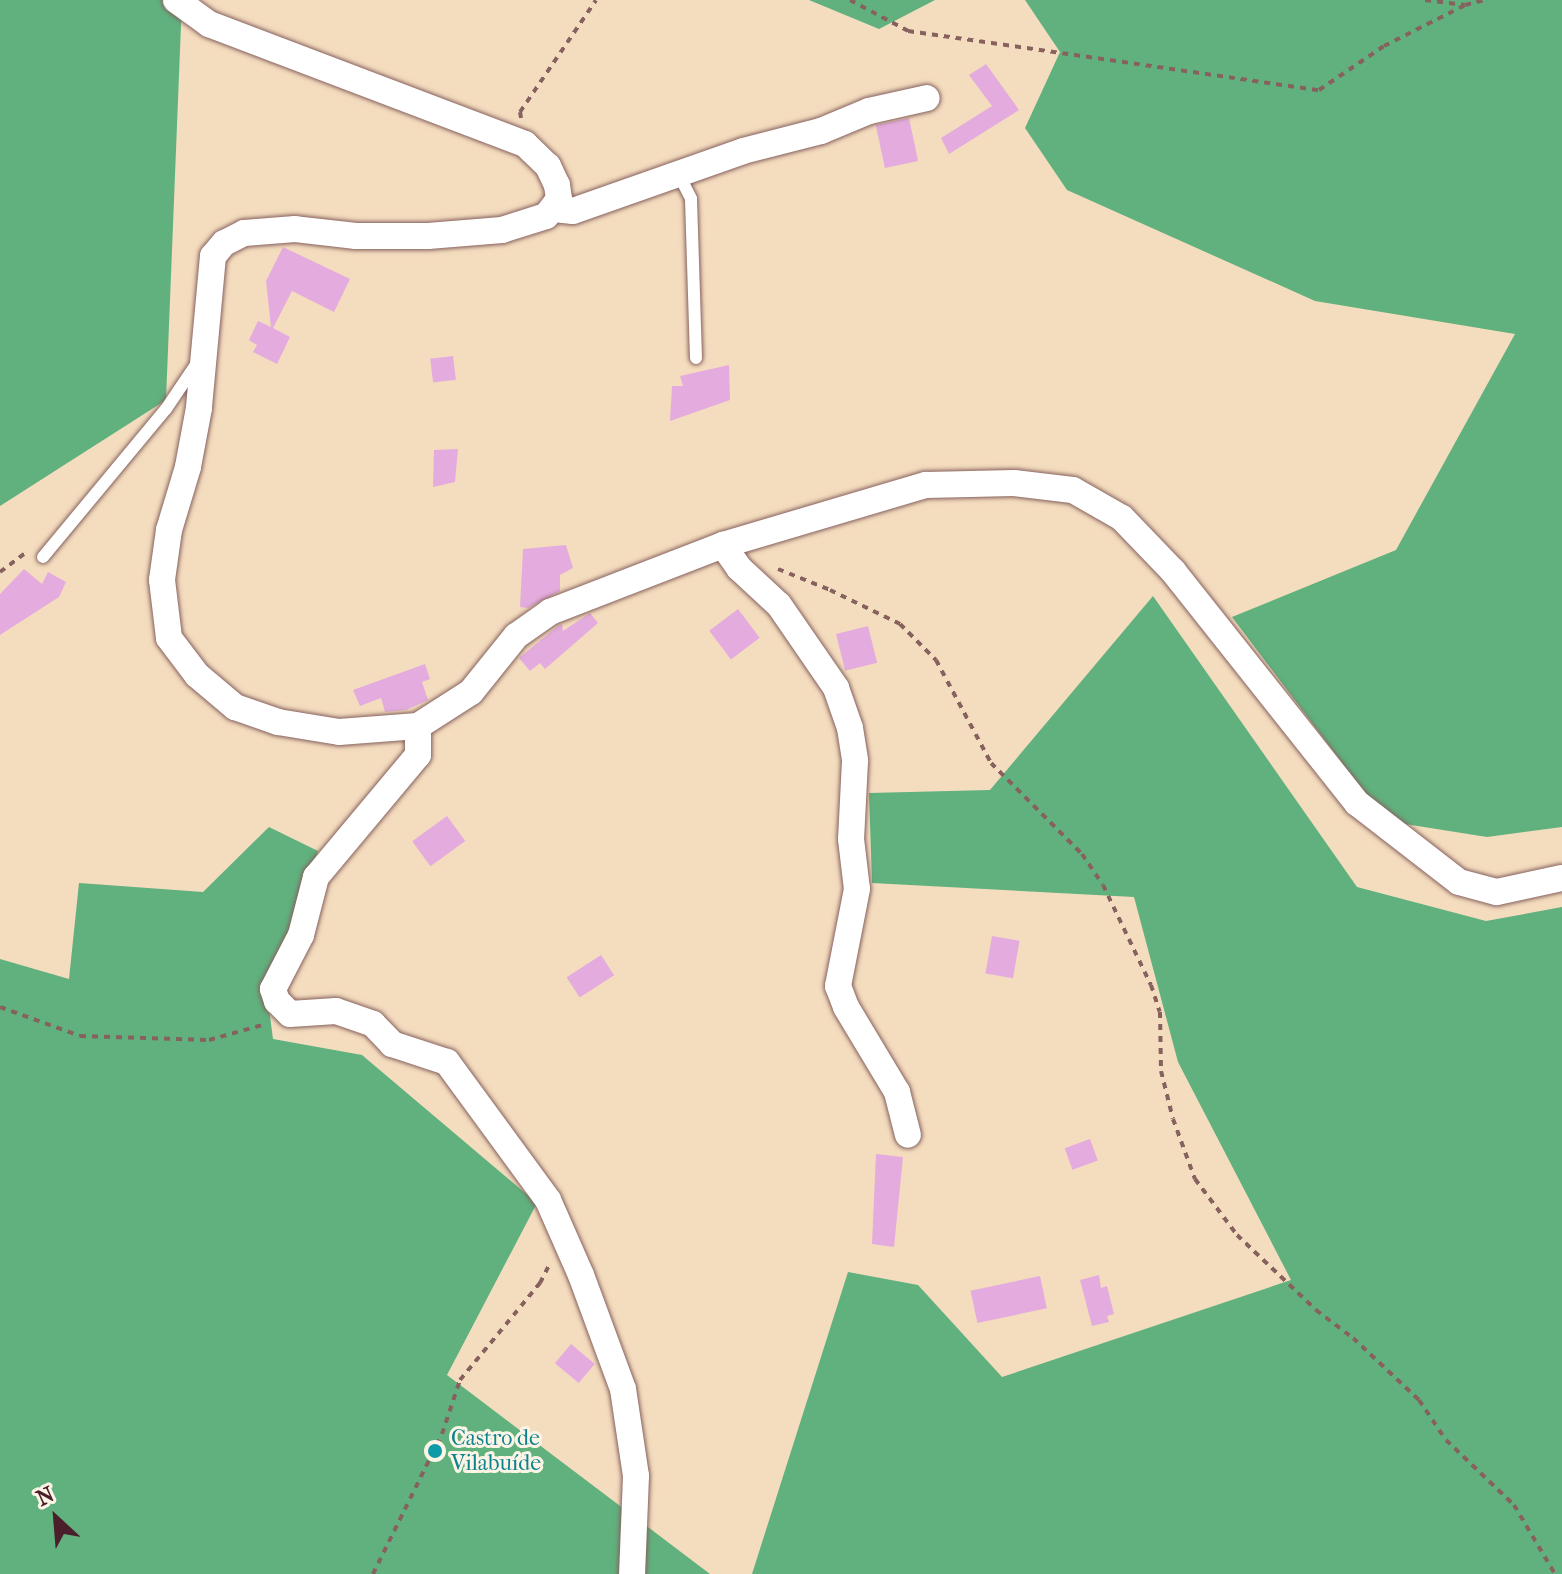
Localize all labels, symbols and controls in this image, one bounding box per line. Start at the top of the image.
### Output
place label: Castro de Vilabuíde [451,1425,541,1476]
marker: Castro de Vilabuíde [426,1442,444,1460]
north arrow [16,1478,96,1558]
text: N [32,1481,59,1512]

